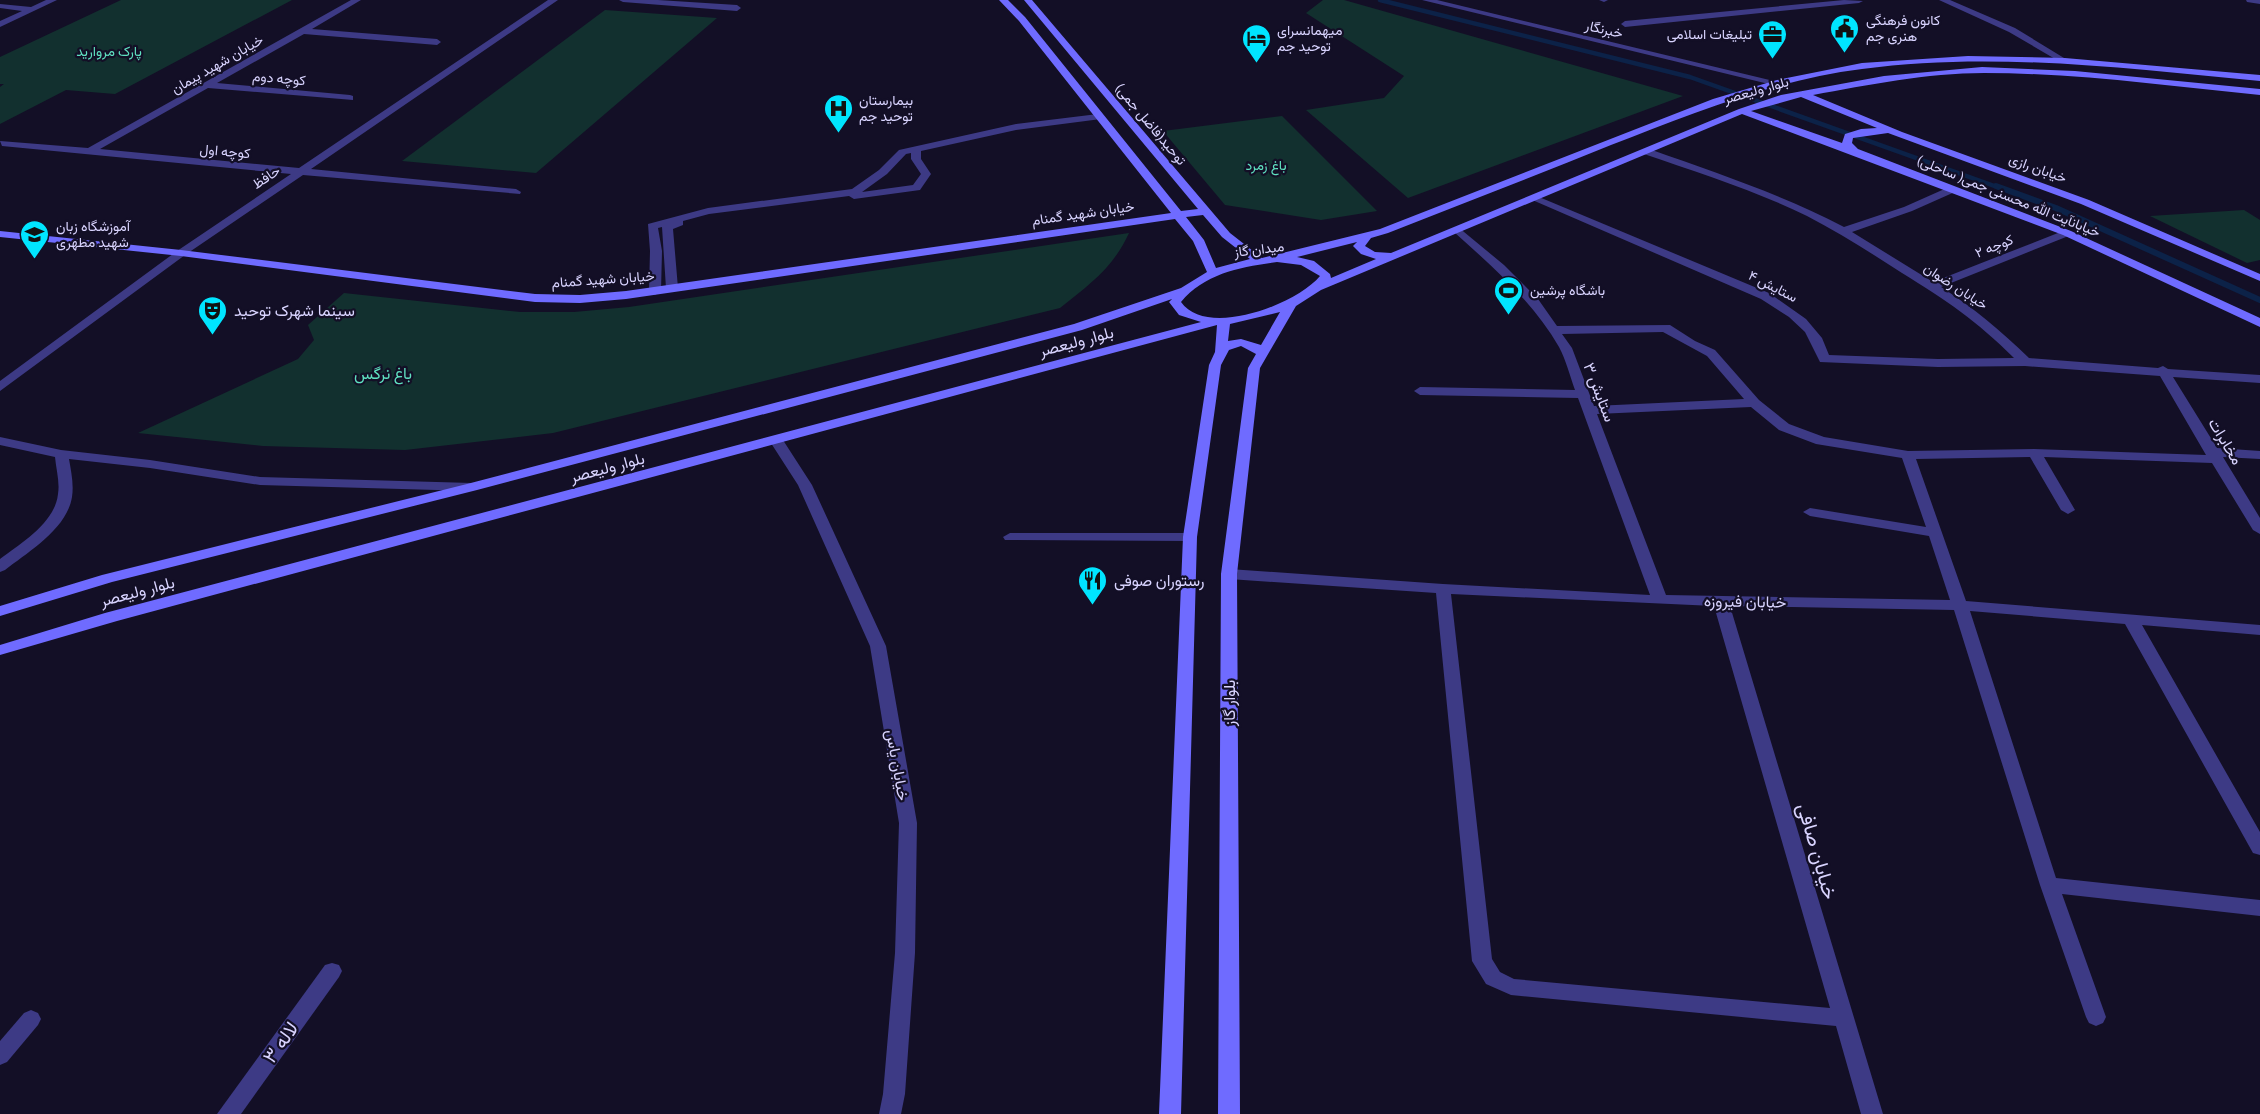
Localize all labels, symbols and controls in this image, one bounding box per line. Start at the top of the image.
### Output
place label: کانون فرهنگی هنری جم [1866,11,1940,45]
public building icon: کانون فرهنگی هنری جم [1829,12,1861,54]
street label: خبرنگار [1582,16,1625,42]
office icon: تبلیغات اسلامی [1757,18,1789,60]
place label: میهمانسرای توحید جم [1277,21,1342,55]
hotel icon: میهمانسرای توحید جم [1240,22,1272,64]
place label: تبلیغات اسلامی [1667,25,1752,43]
street label: خیابان شهید پیمان [168,30,267,99]
park label: پارک مروارید [76,42,142,61]
street label: کوچه دوم [251,67,306,90]
street label: بلوار ولیعصر [1720,72,1791,108]
street label: توحید(فاضل جمی) [1112,79,1190,169]
place label: بیمارستان توحید جم [859,91,913,125]
hospital icon: بیمارستان توحید جم [822,92,854,134]
street label: کوچه اول [199,140,251,163]
street label: خیابان رازی [2007,149,2069,187]
street label: خیابانآیت الله محسنی جمی( ساحلی) [1915,151,2103,241]
park label: باغ زمرد [1245,156,1287,176]
street label: حافظ [248,161,284,193]
street label: خیابان شهید گمنام [1031,197,1135,229]
place label: آموزشگاه زبان شهید مطهری [56,217,132,251]
school or university icon: آموزشگاه زبان شهید مطهری [19,218,51,260]
street label: کوچه ۲ [1972,230,2016,263]
street label: میدان گاز [1232,237,1285,261]
street label: خیابان رضوان [1921,259,1991,313]
street label: خیابان شهید گمنام [551,266,655,292]
street label: ستایش ۴ [1745,266,1801,306]
sports icon: باشگاه پرشین [1493,274,1525,316]
place label: باشگاه پرشین [1530,281,1605,300]
theatre icon: سینما شهرک توحید [197,294,229,336]
place label: سینما شهرک توحید [234,299,355,321]
street label: بلوار ولیعصر [1035,320,1116,362]
street label: ستایش ۳ [1579,359,1621,425]
park label: باغ نرگس [354,362,412,385]
street label: مخابرات [2203,413,2249,469]
street label: بلوار ولیعصر [566,446,647,488]
restaurant icon: رستوران صوفی [1077,564,1109,606]
place label: رستوران صوفی [1114,569,1204,591]
street label: بلوار ولیعصر [96,570,177,612]
street label: خیابان فیروزه [1704,589,1787,613]
street label: بلوار گاز [1218,680,1240,727]
street label: خیابان یاس [881,728,915,803]
street label: خیابان صافی [1791,800,1845,902]
street label: لاله ۳ [256,1016,304,1068]

